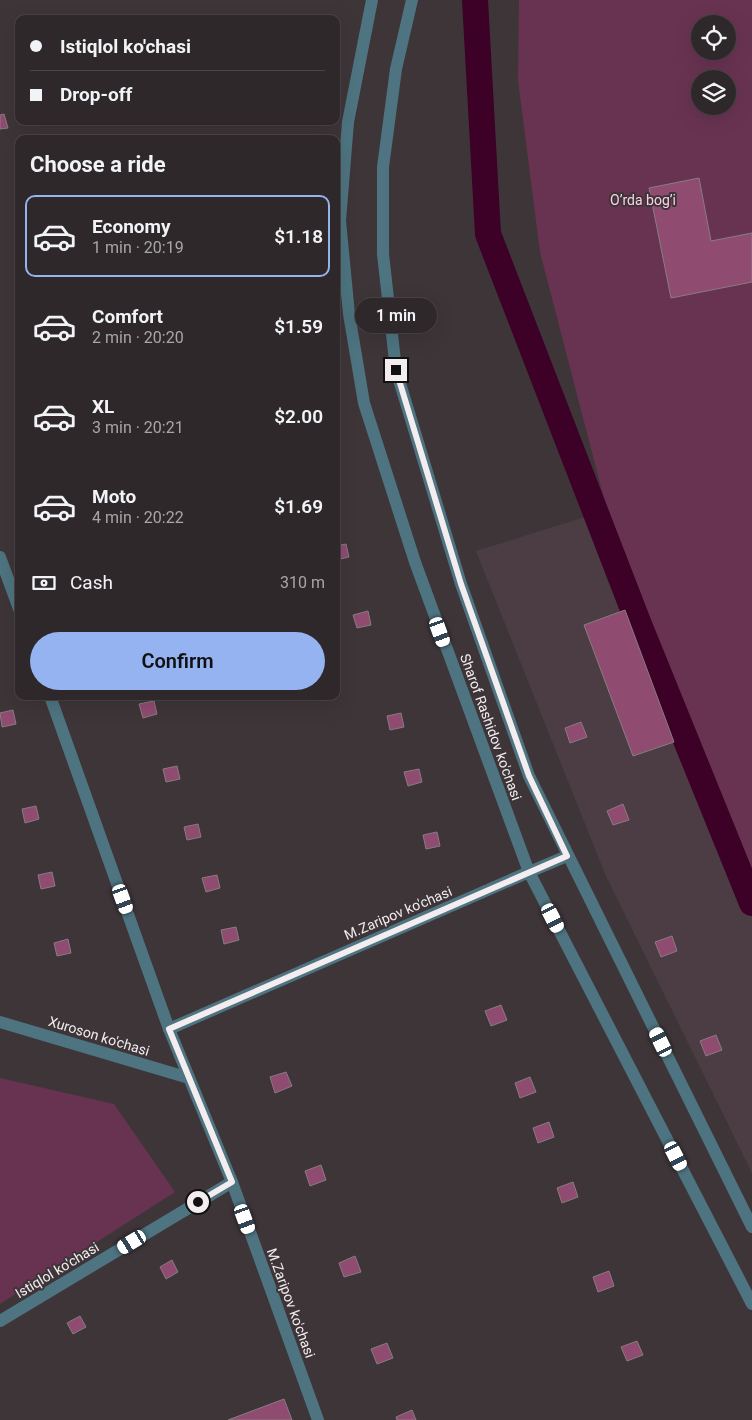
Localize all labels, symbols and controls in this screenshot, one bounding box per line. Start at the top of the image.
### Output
map controls [691,15,736,115]
button: locate [691,15,736,60]
text: Istiqlol ko'chasi [60,35,191,58]
button: layers [691,70,736,115]
text: Drop-off [60,83,132,106]
text: Choose a ride [30,152,166,177]
park label: O’rda bog’i [610,192,676,208]
icon: car [32,214,77,259]
text: Economy [92,215,171,238]
text: $1.18 [274,225,323,248]
text: 1 min · 20:19 [92,238,184,257]
callout: 1 min [355,298,437,332]
icon: car [32,304,77,349]
text: Comfort [92,305,163,328]
text: 1 min [376,306,416,325]
text: $1.59 [274,315,323,338]
text: 2 min · 20:20 [92,328,184,347]
route end [385,359,407,381]
icon: car [32,394,77,439]
text: XL [92,395,114,418]
text: $2.00 [274,405,323,428]
text: 3 min · 20:21 [92,418,184,437]
icon: car [32,484,77,529]
text: Moto [92,485,136,508]
text: $1.69 [274,495,323,518]
text: 4 min · 20:22 [92,508,184,527]
icon: cash [30,569,58,597]
text: Cash [70,571,113,594]
text: 310 m [280,573,325,592]
car [427,615,452,649]
button: Confirm [30,632,325,690]
street label: Sharof Rashidov ko'chasi [457,652,525,802]
car [110,882,135,916]
street label: M.Zaripov ko'chasi [342,883,454,943]
car [539,901,566,935]
street label: Xuroson ko'chasi [47,1013,151,1059]
car [647,1025,674,1059]
car [662,1139,689,1173]
route start [187,1191,209,1213]
car [232,1202,257,1236]
car [115,1228,148,1256]
street label: Istiqlol ko'chasi [12,1239,102,1301]
street label: M.Zaripov ko'chasi [264,1246,318,1360]

